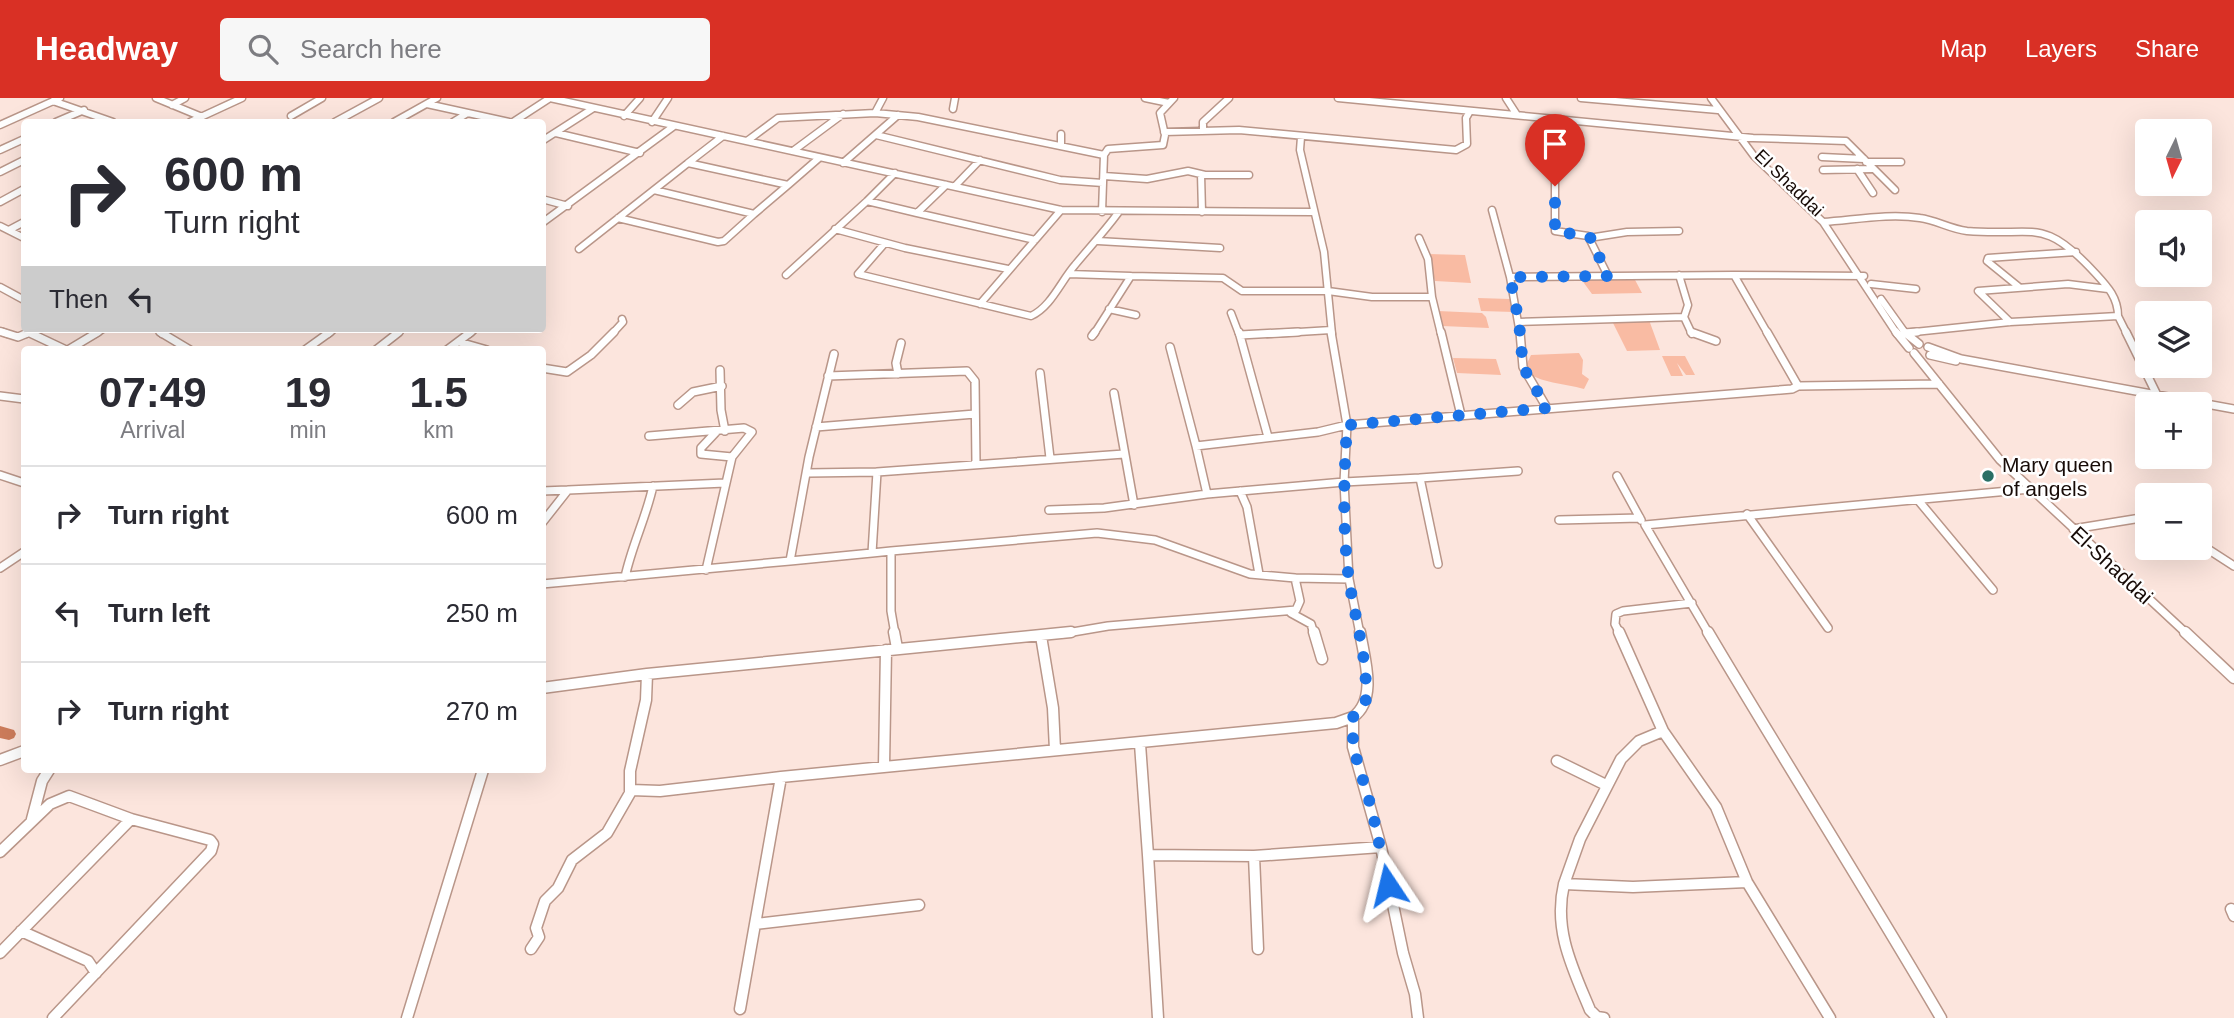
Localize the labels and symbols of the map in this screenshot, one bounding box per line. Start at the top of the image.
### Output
pin [1525,114,1585,186]
north arrow [2135,119,2212,196]
street label: El Shaddai [1751,146,1827,220]
place label: Mary queen of angels [2002,453,2113,500]
marker: Mary queen of angels [1980,468,1996,484]
street label: El-Shaddai [2067,522,2157,608]
position arrow [1351,848,1425,922]

